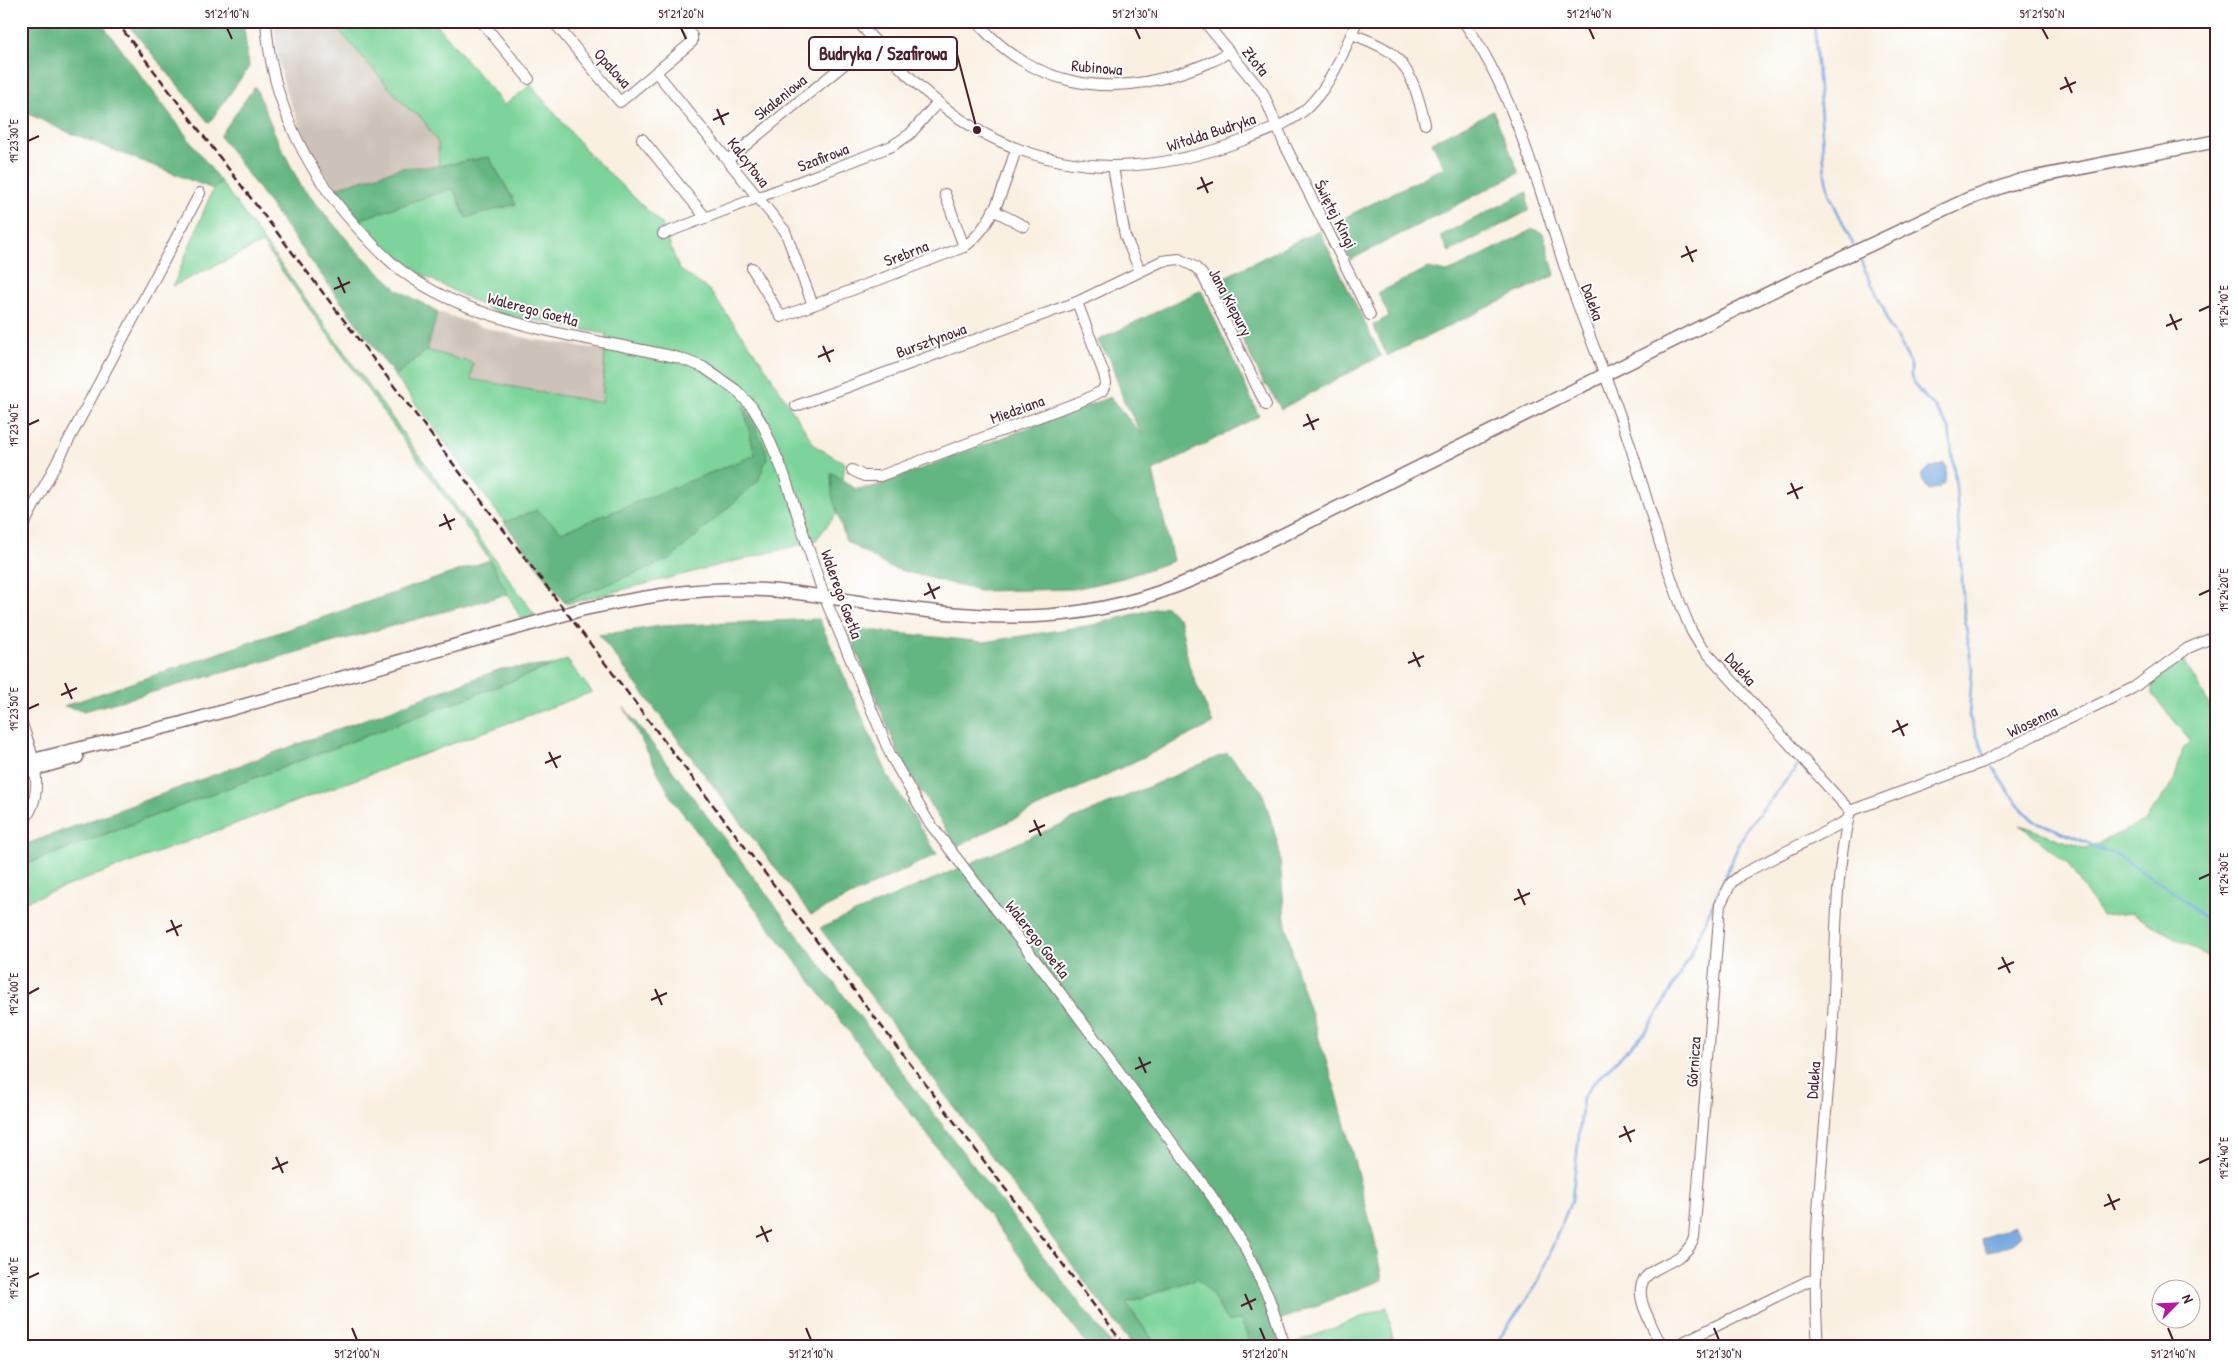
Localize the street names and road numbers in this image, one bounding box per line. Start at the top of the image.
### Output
street label: Złota [1237,41,1275,81]
street label: Opalowa [589,43,637,93]
street label: Rubinowa [1071,54,1123,80]
street label: Skaleniowa [749,69,811,125]
street label: Witolda Budryka [1164,107,1258,157]
street label: Kalcytowa [723,133,775,191]
street label: Szafirowa [794,137,852,177]
street label: Świętej Kingi [1309,176,1363,252]
street label: Srebrna [881,234,931,272]
street label: Jana Kiepury [1204,264,1258,340]
street label: Daleka [1576,281,1610,323]
street label: Walerego Goetla [485,286,581,332]
street label: Bursztynowa [893,317,969,363]
street label: Miedziana [987,389,1047,429]
street label: Walerego Goetla [816,547,868,641]
street label: Daleka [1720,648,1762,690]
street label: Wiosenna [2003,699,2061,743]
street label: Walerego Goetla [1001,896,1075,982]
street label: Górnicza [1680,1036,1706,1088]
street label: Daleka [1800,1060,1826,1100]

